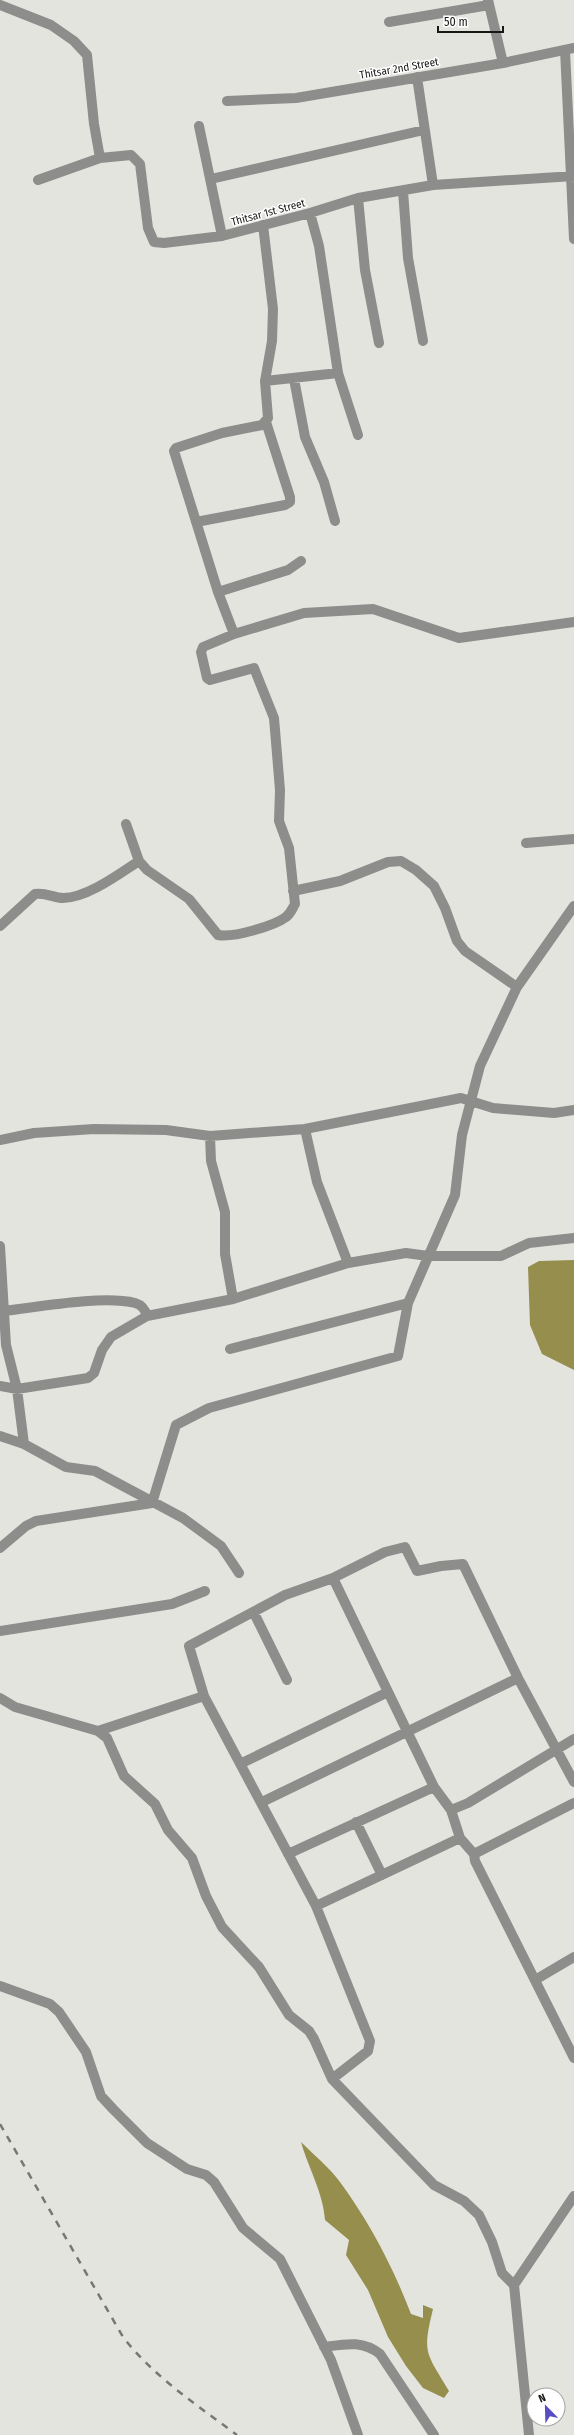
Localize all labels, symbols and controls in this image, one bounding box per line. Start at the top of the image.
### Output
scale bar [438,8,503,34]
text: 50 m [444,15,468,29]
street label: Thitsar 2nd Street [359,55,440,82]
street label: Thitsar 1st Street [230,196,307,229]
north arrow [526,2387,566,2427]
text: N [537,2391,548,2406]

